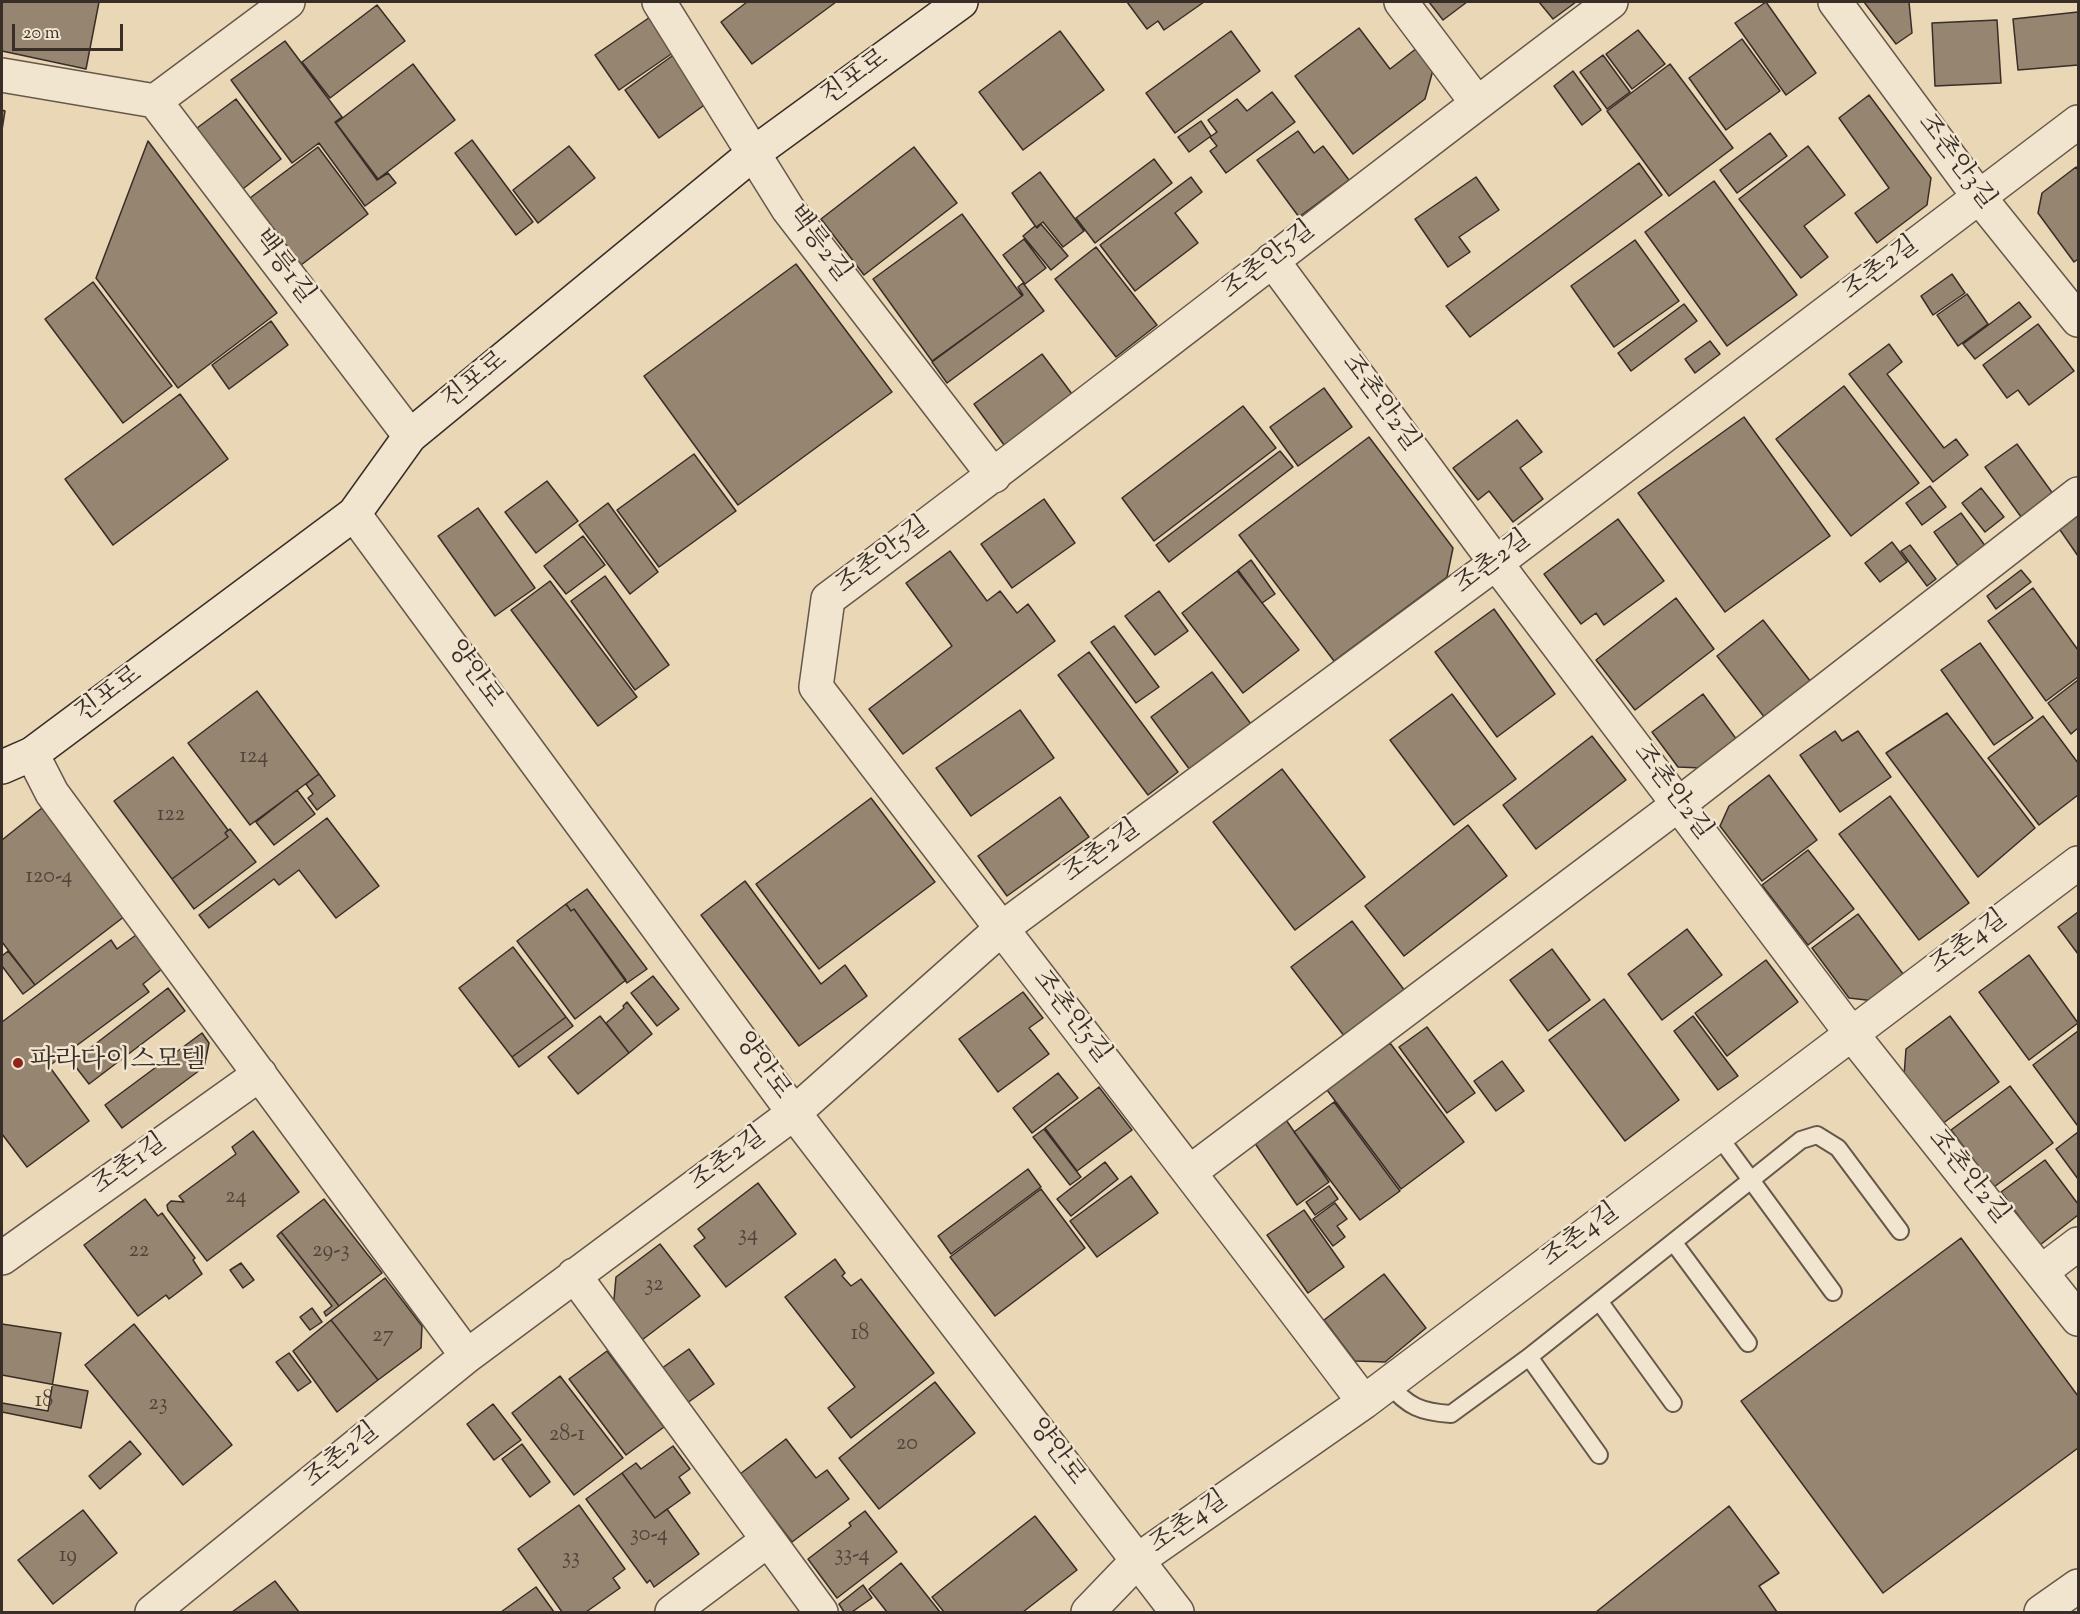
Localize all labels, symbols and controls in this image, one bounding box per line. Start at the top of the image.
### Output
scale bar [15,12,126,50]
text: 20 m [23,21,60,47]
street label: 진포로 [816,44,896,114]
street label: 조촌안3길 [1909,109,2001,217]
street label: 백릉2길 [778,201,856,289]
street label: 조촌안5길 [1217,216,1323,308]
street label: 백릉1길 [244,225,320,311]
street label: 조촌2길 [1838,231,1926,309]
street label: 진포로 [437,346,515,418]
street label: 조촌안2길 [1333,349,1425,459]
street label: 조촌안5길 [831,512,937,602]
street label: 조촌2길 [1450,525,1538,603]
street label: 양안로 [438,635,508,715]
street label: 진포로 [71,661,149,731]
street label: 조촌안2길 [1625,739,1717,847]
house number: 124 [240,745,268,771]
house number: 122 [157,803,185,829]
street label: 조촌2길 [1058,815,1148,891]
house number: 120-4 [26,865,72,891]
street label: 조촌4길 [1925,905,2015,983]
street label: 조촌안5길 [1024,965,1116,1071]
street label: 양안로 [726,1027,796,1107]
place label: 파라다이스모텔 [30,1047,206,1079]
marker: 파라다이스모텔 [11,1056,25,1070]
street label: 조촌2길 [685,1122,773,1200]
street label: 조촌안2길 [1919,1124,2015,1232]
street label: 조촌1길 [88,1129,174,1203]
house number: 24 [225,1185,247,1211]
street label: 조촌4길 [1537,1198,1627,1276]
house number: 34 [738,1223,758,1249]
house number: 22 [129,1239,149,1265]
house number: 29-3 [312,1239,350,1265]
house number: 32 [644,1273,664,1299]
house number: 18 [851,1322,869,1348]
house number: 27 [372,1324,394,1350]
house number: 18 [35,1389,53,1415]
house number: 23 [148,1392,168,1418]
street label: 양안로 [1020,1414,1090,1492]
street label: 조촌2길 [299,1417,387,1497]
house number: 28-1 [549,1423,585,1449]
house number: 20 [896,1432,918,1458]
street label: 조촌4길 [1145,1486,1235,1562]
house number: 30-4 [630,1523,668,1549]
house number: 33-4 [834,1543,870,1569]
house number: 19 [59,1544,77,1570]
house number: 33 [562,1546,580,1572]

